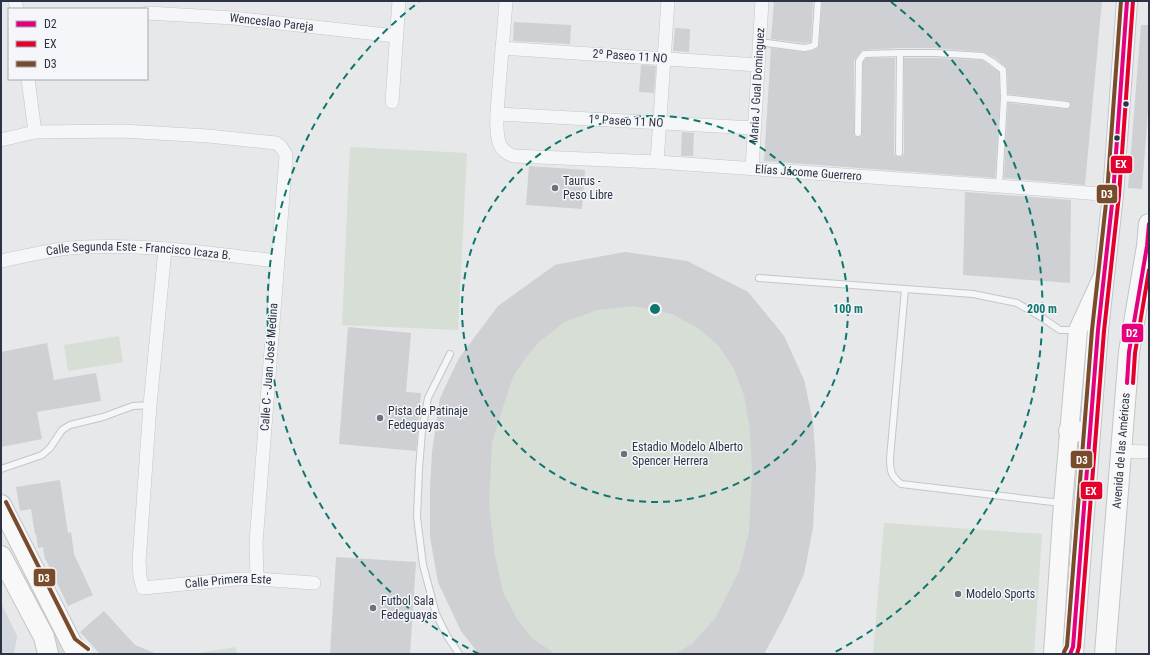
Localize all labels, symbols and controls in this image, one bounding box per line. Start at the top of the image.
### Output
legend [8,8,148,80]
street label: Wenceslao Pareja [229,11,315,34]
text: D2 [44,17,57,31]
street label: Maria J Gual Dominguez [747,27,767,143]
text: EX [44,37,57,51]
street label: 2º Paseo 11 NO [592,46,668,66]
text: D3 [44,57,57,71]
unlabelled marker [1121,99,1131,109]
street label: 1º Paseo 11 NO [588,112,664,130]
unlabelled marker [1112,133,1122,143]
line badge: EX [1110,155,1133,174]
text: EX [1115,158,1127,171]
street label: Elías Jácome Guerrero [754,162,862,183]
place label: Taurus - Peso Libre [563,174,613,202]
marker: Taurus - Peso Libre [550,183,560,193]
line badge: D3 [1096,184,1118,204]
text: D3 [1101,188,1113,201]
street label: Calle Segunda Este - Francisco Icaza B. [45,239,232,263]
street label: Calle C - Juan José Medina [258,302,280,431]
centre of rings [648,302,662,316]
text: 100 m [833,302,863,316]
text: 200 m [1027,302,1057,316]
line badge: D2 [1121,323,1144,343]
text: D2 [1126,327,1138,340]
street label: Avenida de las Américas [1110,392,1133,509]
place label: Pista de Patinaje Fedeguayas [388,404,468,432]
marker: Pista de Patinaje Fedeguayas [375,413,385,423]
place label: Estadio Modelo Alberto Spencer Herrera [632,440,743,468]
marker: Estadio Modelo Alberto Spencer Herrera [619,449,629,459]
line badge: D3 [1070,450,1093,469]
text: D3 [1076,454,1088,467]
line badge: EX [1080,481,1103,500]
text: EX [1085,485,1097,498]
line badge: D3 [33,568,56,587]
text: D3 [38,572,50,585]
street label: Calle Primera Este [184,572,272,591]
place label: Modelo Sports [966,587,1035,601]
marker: Modelo Sports [953,589,963,599]
place label: Futbol Sala Fedeguayas [381,594,437,622]
marker: Futbol Sala Fedeguayas [368,603,378,613]

